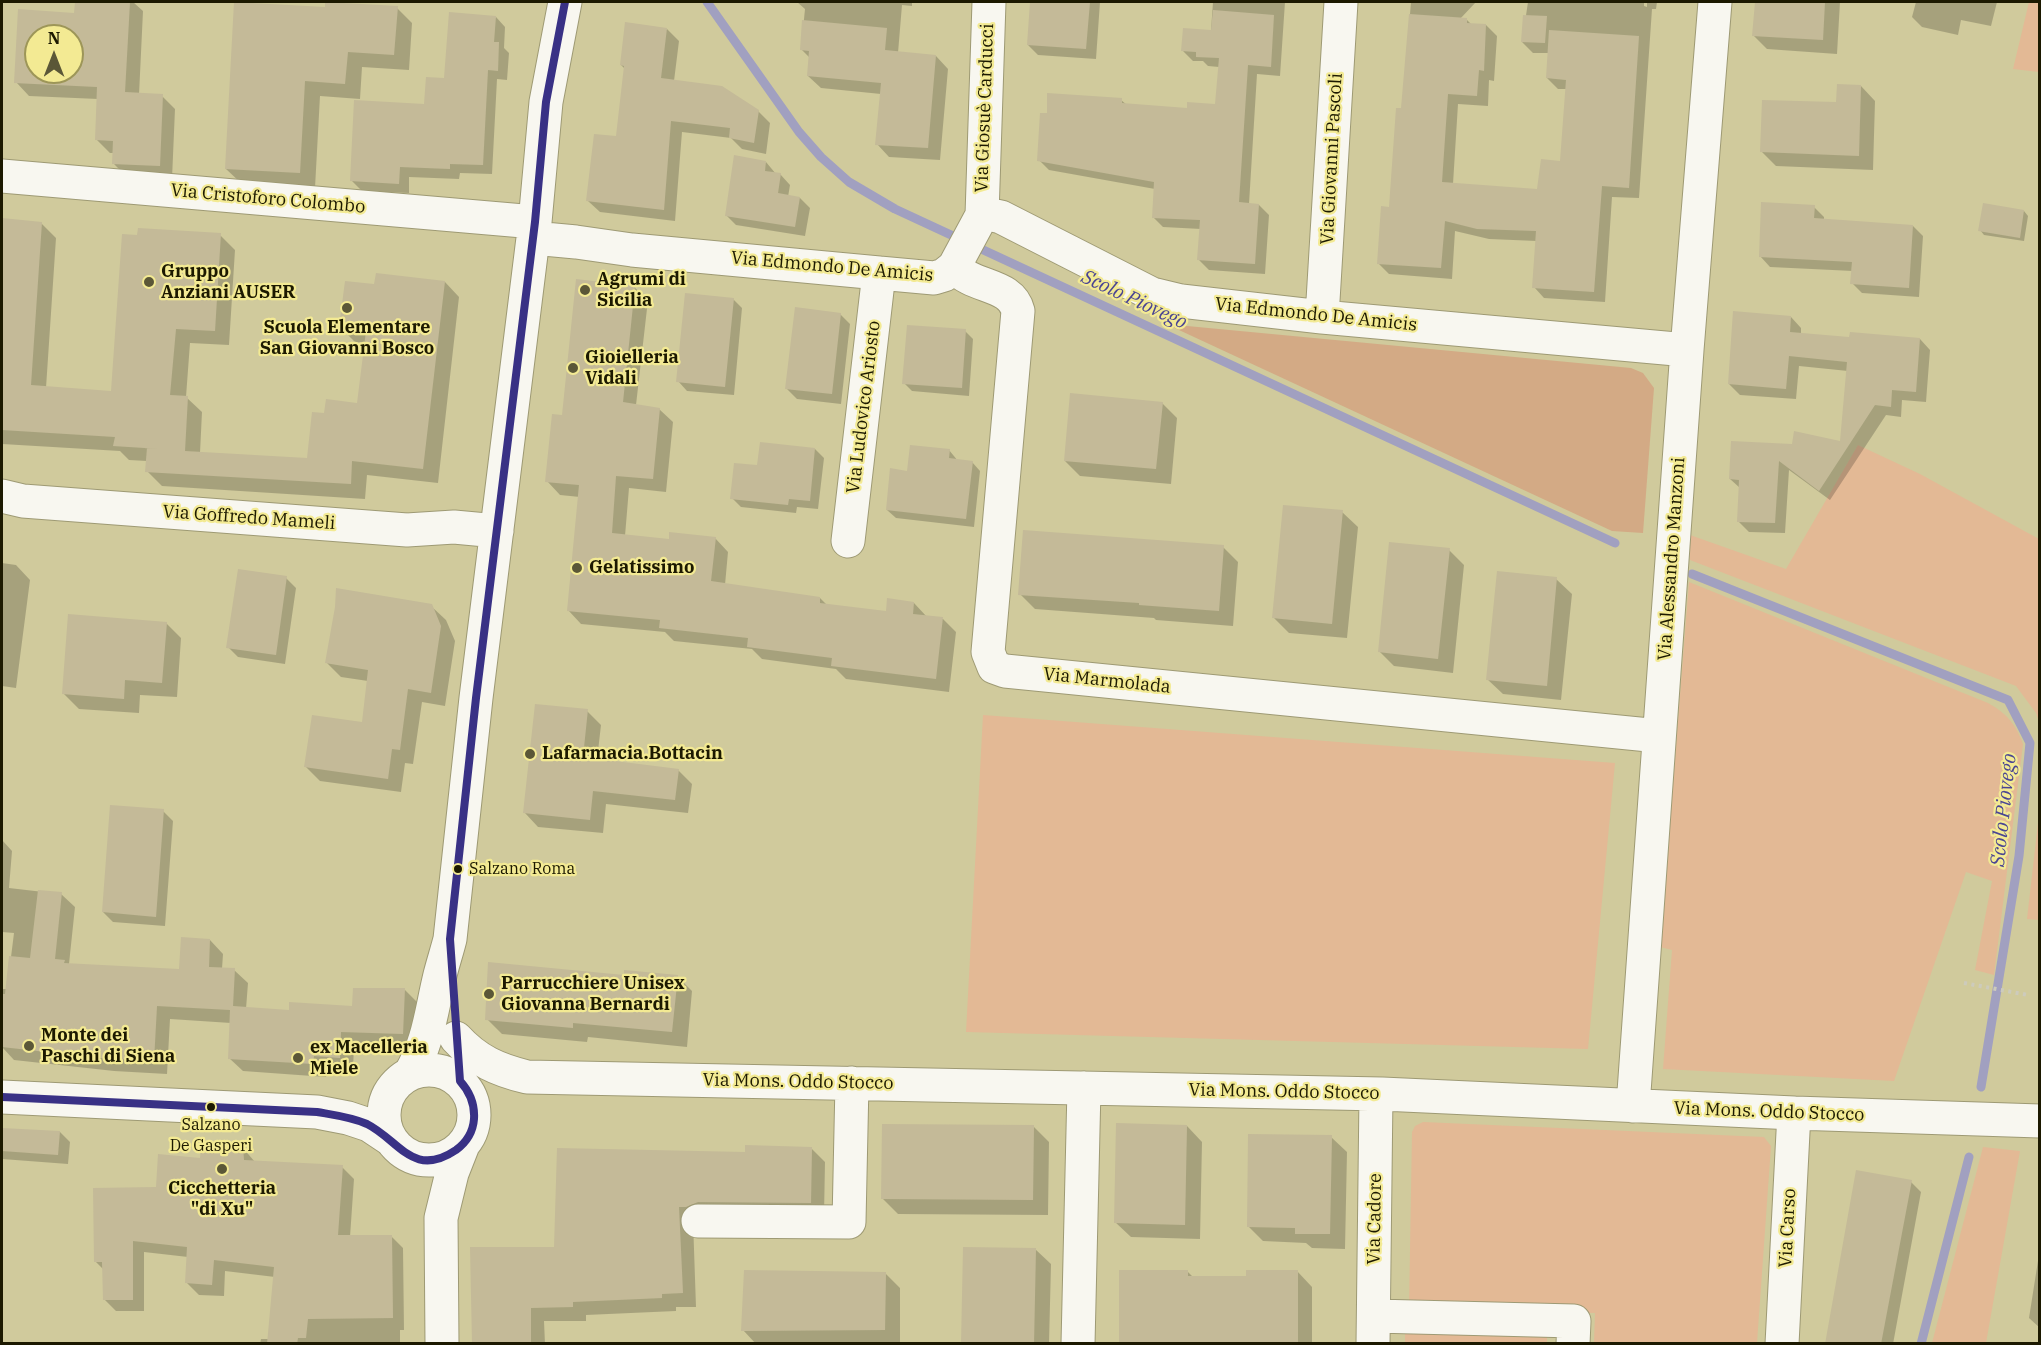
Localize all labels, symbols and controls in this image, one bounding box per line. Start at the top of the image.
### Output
street label: Via Giosuè Carducci [971,23,999,193]
north arrow [24,24,84,84]
text: N [48,28,60,48]
street label: Via Giovanni Pascoli [1317,73,1347,245]
street label: Via Cristoforo Colombo [170,180,366,218]
street label: Via Edmondo De Amicis [730,247,934,287]
place label: Gruppo Anziani AUSER [161,261,295,304]
water label: Scolo Piovego [1077,265,1191,335]
place label: Agrumi di Sicilia [597,269,686,312]
marker: Gruppo Anziani AUSER [142,275,156,289]
marker: Agrumi di Sicilia [578,283,592,297]
street label: Via Edmondo De Amicis [1214,294,1418,336]
marker: Scuola Elementare San Giovanni Bosco [340,301,354,315]
place label: Scuola Elementare San Giovanni Bosco [260,317,434,360]
street label: Via Ludovico Ariosto [843,319,885,495]
place label: Gioielleria Vidali [585,347,679,389]
marker: Gioielleria Vidali [566,361,580,375]
street label: Via Alessandro Manzoni [1654,457,1690,661]
street label: Via Goffredo Mameli [162,501,336,535]
place label: Gelatissimo [589,557,694,579]
marker: Gelatissimo [570,561,584,575]
street label: Via Marmolada [1042,664,1172,698]
place label: Lafarmacia.Bottacin [542,743,723,765]
marker: Lafarmacia.Bottacin [523,747,537,761]
water label: Scolo Piovego [1986,752,2022,868]
place label: Salzano Roma [469,859,575,879]
marker: Salzano Roma [452,863,464,875]
place label: Parrucchiere Unisex Giovanna Bernardi [501,973,685,1016]
marker: Parrucchiere Unisex Giovanna Bernardi [482,987,496,1001]
place label: Monte dei Paschi di Siena [41,1025,175,1068]
place label: ex Macelleria Miele [310,1037,428,1080]
marker: Monte dei Paschi di Siena [22,1039,36,1053]
marker: ex Macelleria Miele [291,1051,305,1065]
street label: Via Mons. Oddo Stocco [702,1070,894,1094]
street label: Via Mons. Oddo Stocco [1188,1080,1380,1104]
street label: Via Mons. Oddo Stocco [1673,1098,1865,1126]
marker: Salzano De Gasperi [205,1101,217,1113]
place label: Salzano De Gasperi [170,1115,252,1153]
marker: Cicchetteria "di Xu" [215,1162,229,1176]
street label: Via Cadore [1363,1173,1387,1265]
place label: Cicchetteria "di Xu" [168,1178,276,1220]
street label: Via Carso [1775,1188,1801,1268]

